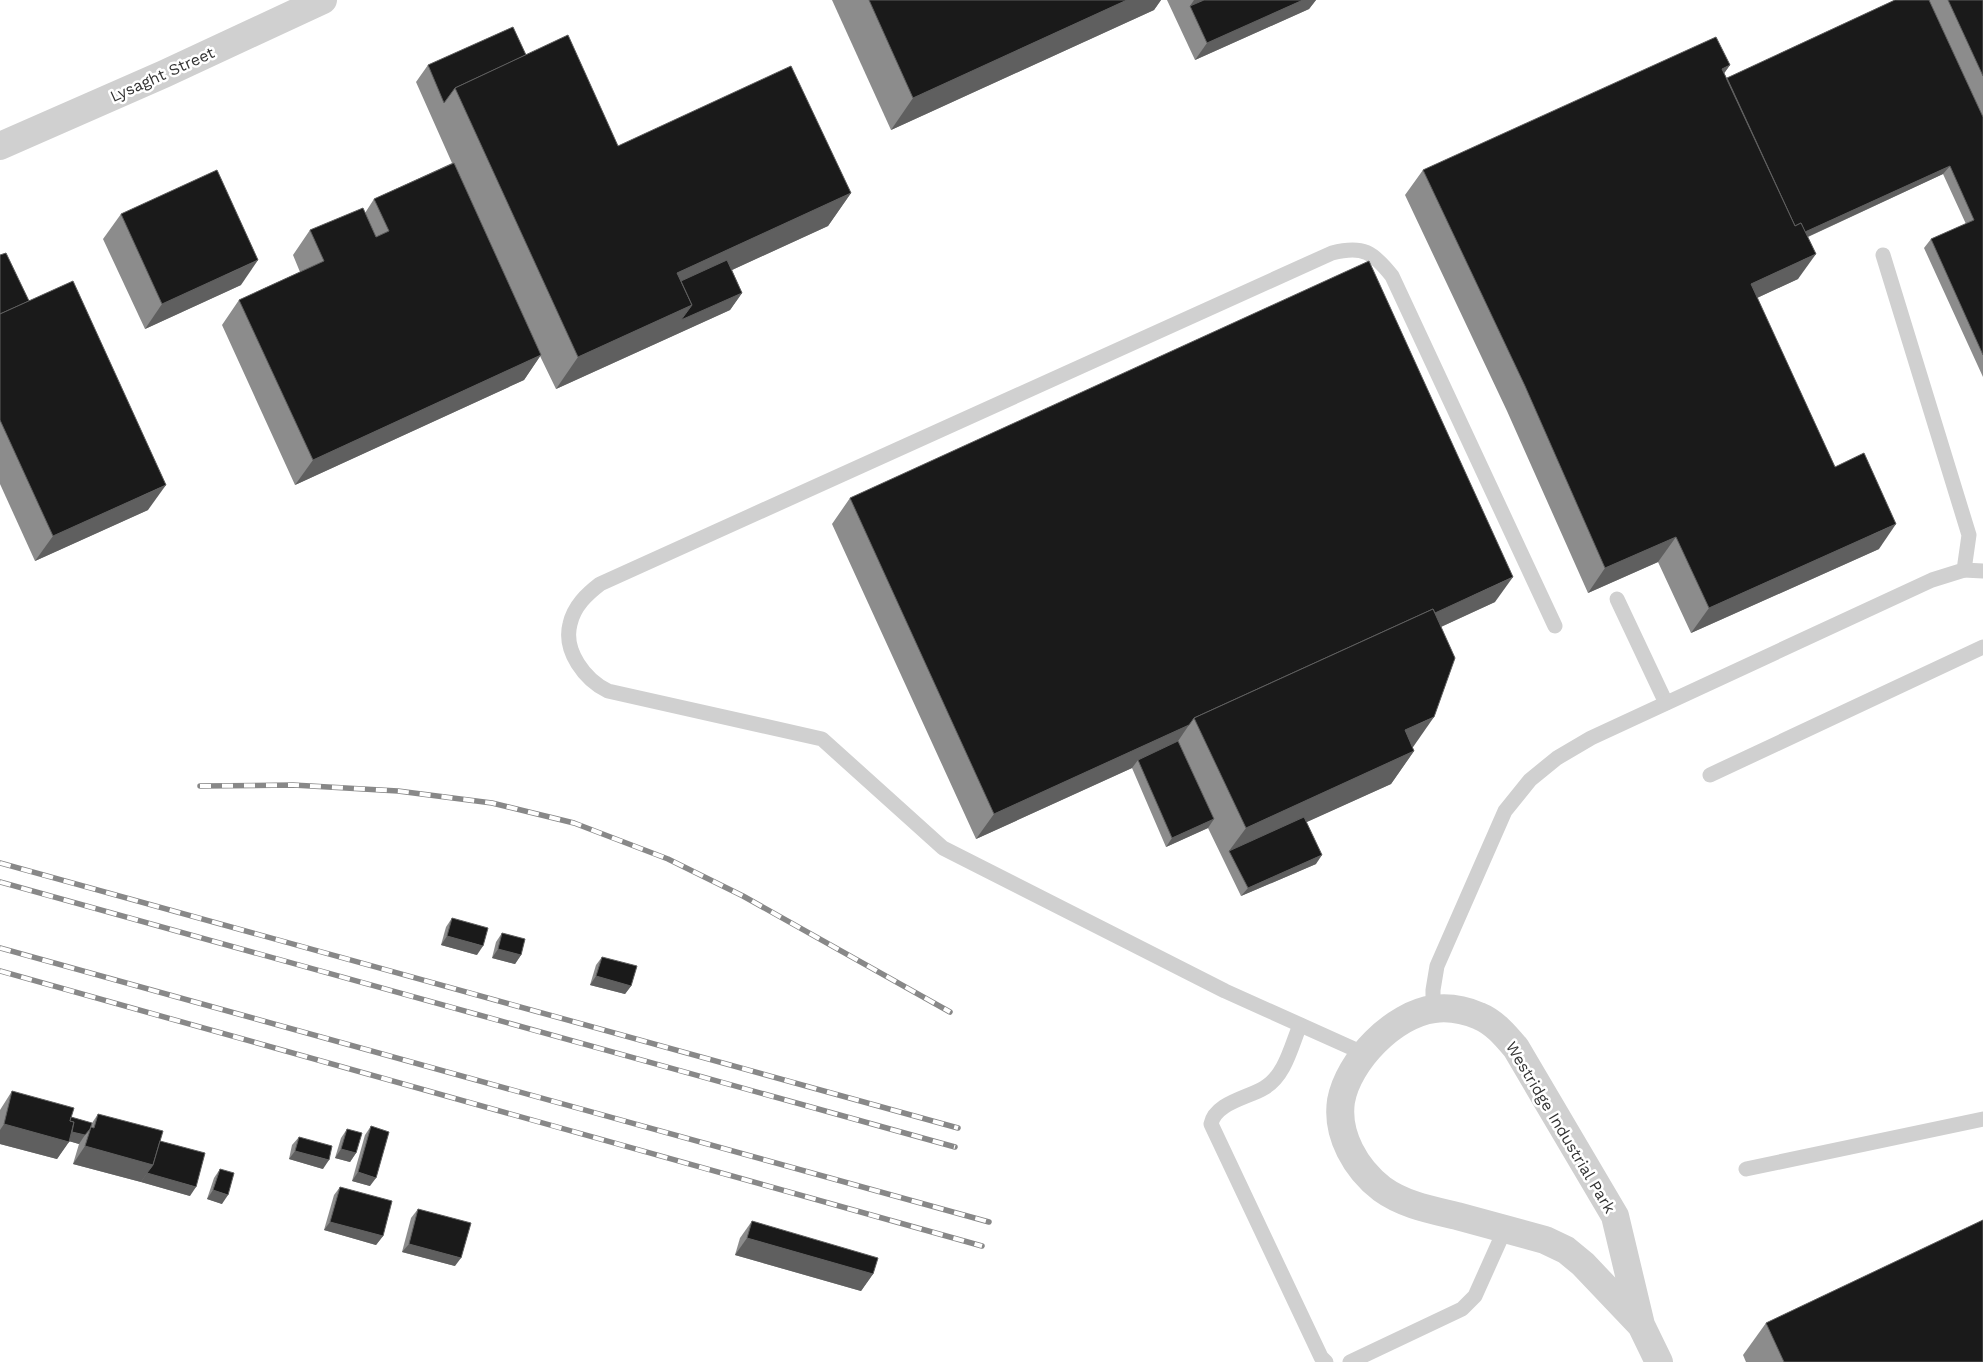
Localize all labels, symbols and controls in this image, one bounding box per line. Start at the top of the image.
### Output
street label: Lysaght Street [107,43,218,106]
street label: Westridge Industrial Park [1502,1038,1619,1217]

